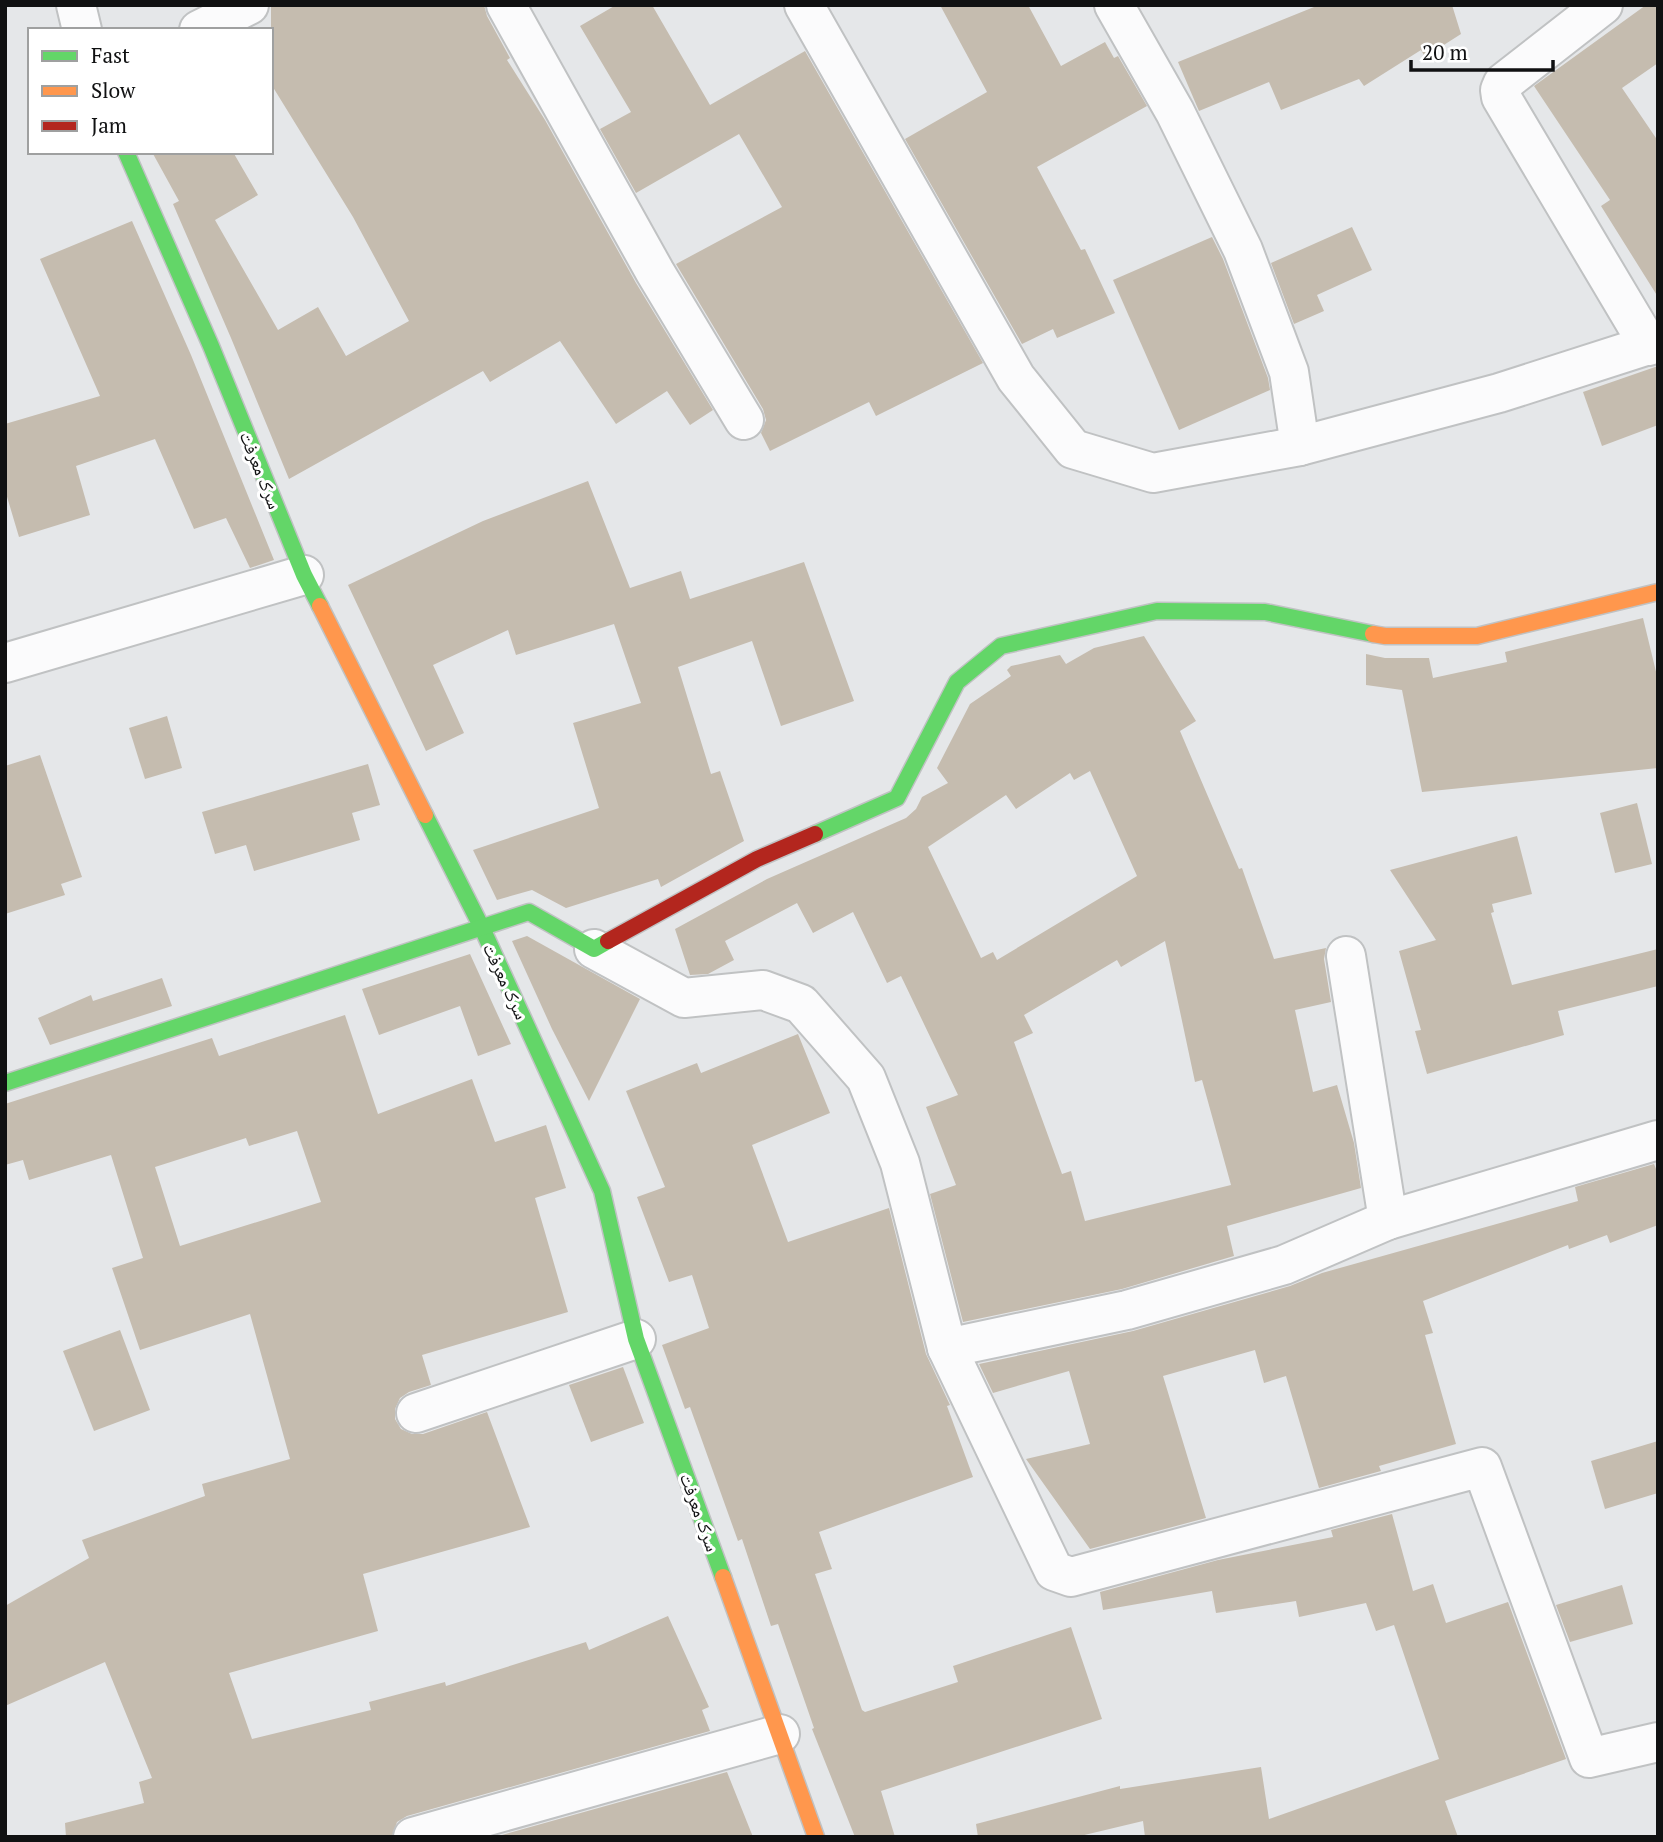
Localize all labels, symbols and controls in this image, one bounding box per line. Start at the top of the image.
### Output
legend [28,28,273,154]
scale bar [1411,28,1553,72]
text: 20 m [1422,38,1468,66]
text: Fast [91,41,130,69]
text: Slow [91,76,136,104]
text: Jam [91,111,127,139]
street label: سرک معرفت [235,428,287,512]
street label: سرک معرفت [478,939,534,1023]
street label: سرک معرفت [675,1470,725,1554]

